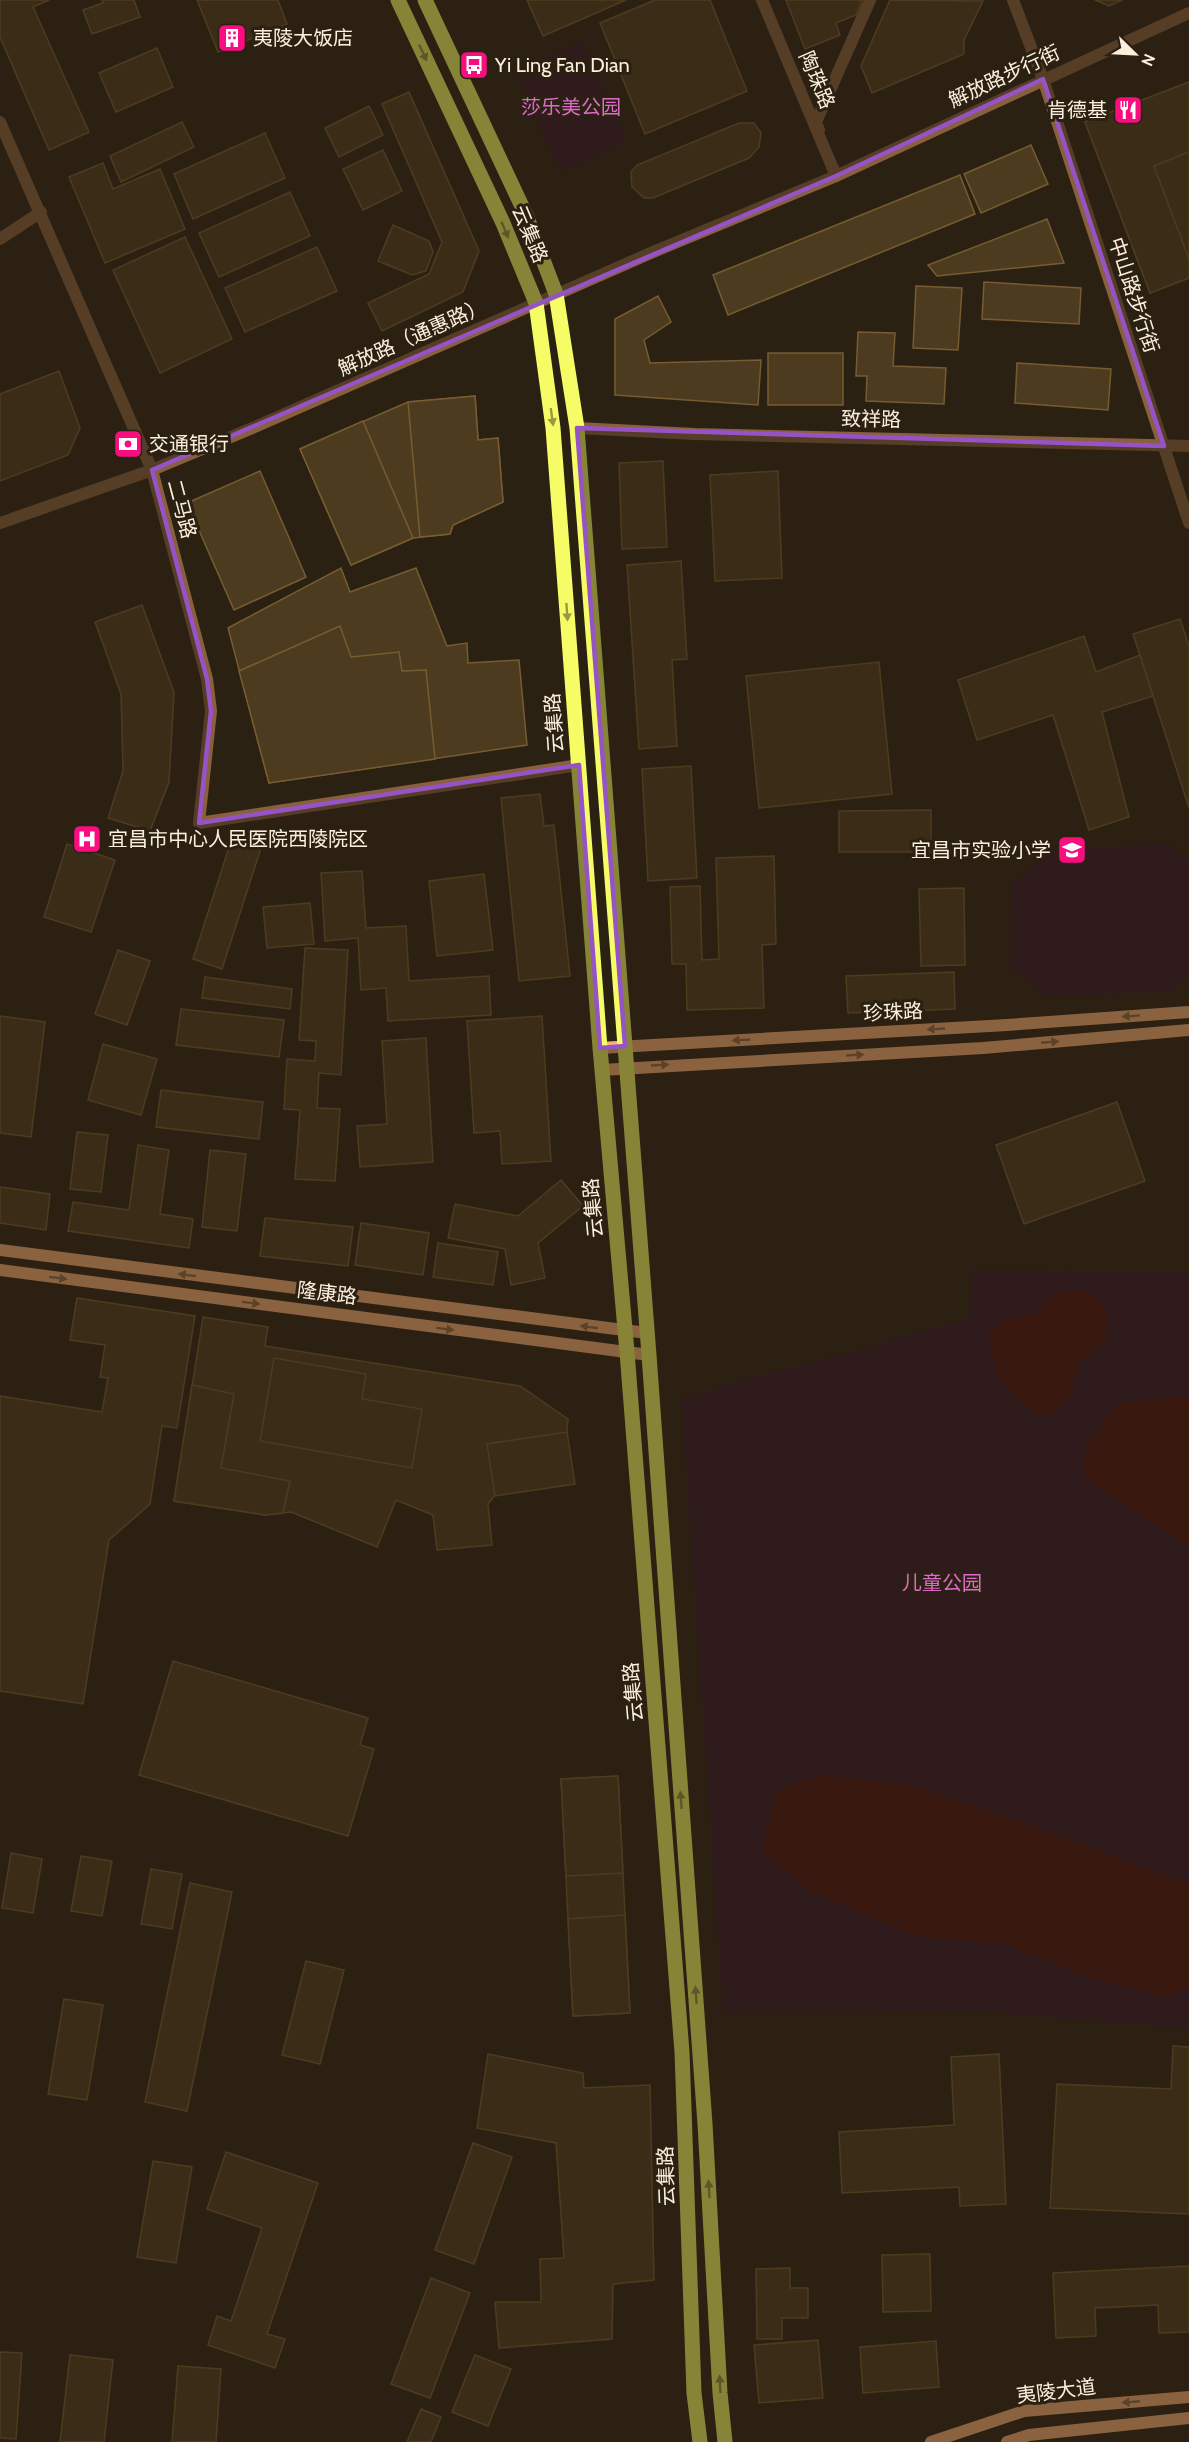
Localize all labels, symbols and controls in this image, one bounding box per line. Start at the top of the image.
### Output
building icon: 夷陵大饭店 [216,22,248,54]
north arrow [1105,24,1165,84]
place label: 夷陵大饭店 [253,26,353,50]
street label: 解放路步行街 [945,40,1063,112]
one-way arrow [418,45,427,62]
street label: 陶珠路 [794,48,840,112]
bus stop icon: Yi Ling Fan Dian [458,49,490,81]
text: N [1137,51,1159,69]
place label: Yi Ling Fan Dian [494,53,630,77]
restaurant icon: 肯德基 [1112,94,1144,126]
park label: 莎乐美公园 [521,95,621,119]
place label: 肯德基 [1047,98,1107,122]
street label: 云集路 [507,202,553,266]
one-way arrow [501,221,510,238]
street label: 中山路步行街 [1104,234,1164,356]
street label: 解放路（通惠路） [334,293,490,381]
street label: 致祥路 [841,406,901,432]
one-way arrow [547,408,556,427]
bank icon: 交通银行 [112,428,144,460]
place label: 交通银行 [149,432,229,456]
street label: 二马路 [163,477,201,541]
one-way arrow [562,602,572,621]
street label: 云集路 [540,692,568,754]
hospital icon: 宜昌市中心人民医院西陵院区 [71,823,103,855]
place label: 宜昌市中心人民医院西陵院区 [108,827,368,851]
school or university icon: 宜昌市实验小学 [1056,834,1088,866]
place label: 宜昌市实验小学 [911,838,1051,862]
street label: 珍珠路 [862,998,924,1026]
one-way arrow [1121,1012,1140,1021]
one-way arrow [927,1024,946,1034]
one-way arrow [732,1035,751,1044]
one-way arrow [1040,1037,1059,1047]
one-way arrow [846,1050,865,1059]
one-way arrow [651,1060,670,1070]
street label: 云集路 [578,1177,608,1239]
one-way arrow [177,1270,196,1279]
one-way arrow [49,1273,68,1283]
street label: 隆康路 [296,1277,358,1309]
one-way arrow [242,1299,261,1308]
one-way arrow [579,1322,598,1331]
one-way arrow [435,1324,454,1333]
park label: 儿童公园 [902,1571,982,1595]
street label: 云集路 [618,1661,648,1723]
one-way arrow [676,1791,686,1810]
one-way arrow [691,1985,700,2004]
street label: 云集路 [653,2146,679,2206]
one-way arrow [704,2180,713,2199]
one-way arrow [715,2374,724,2393]
street label: 夷陵大道 [1015,2374,1097,2408]
one-way arrow [1121,2397,1140,2407]

